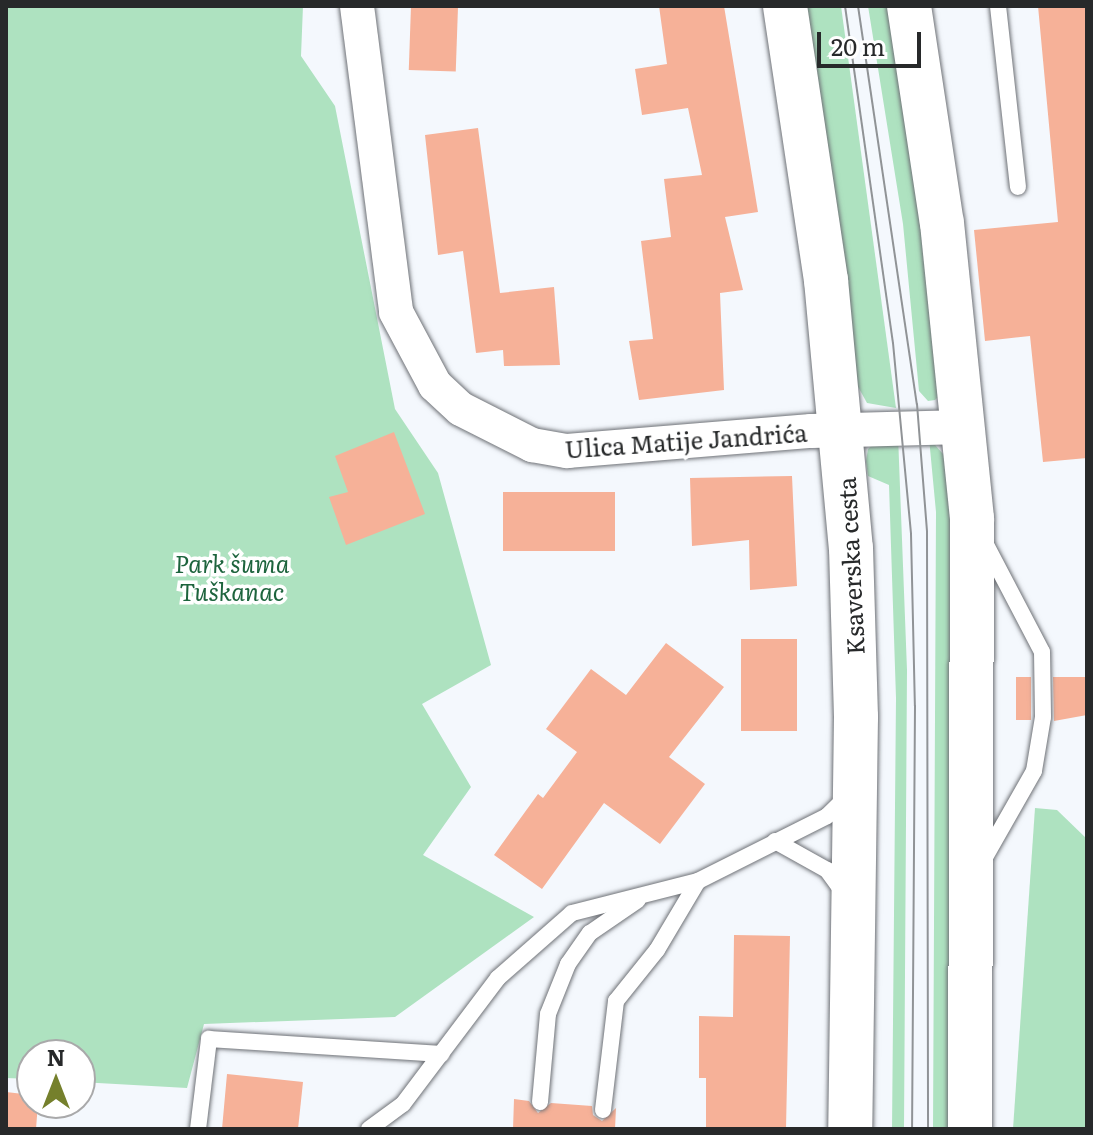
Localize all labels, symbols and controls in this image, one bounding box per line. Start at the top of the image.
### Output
scale bar [821,16,925,66]
text: 20 m [831,28,885,63]
street label: Ulica Matije Jandrića [564,417,808,463]
street label: Ksaverska cesta [831,476,869,656]
park label: Park šuma Tuškanac [174,549,290,605]
north arrow [16,1039,96,1119]
text: N [47,1040,65,1073]

